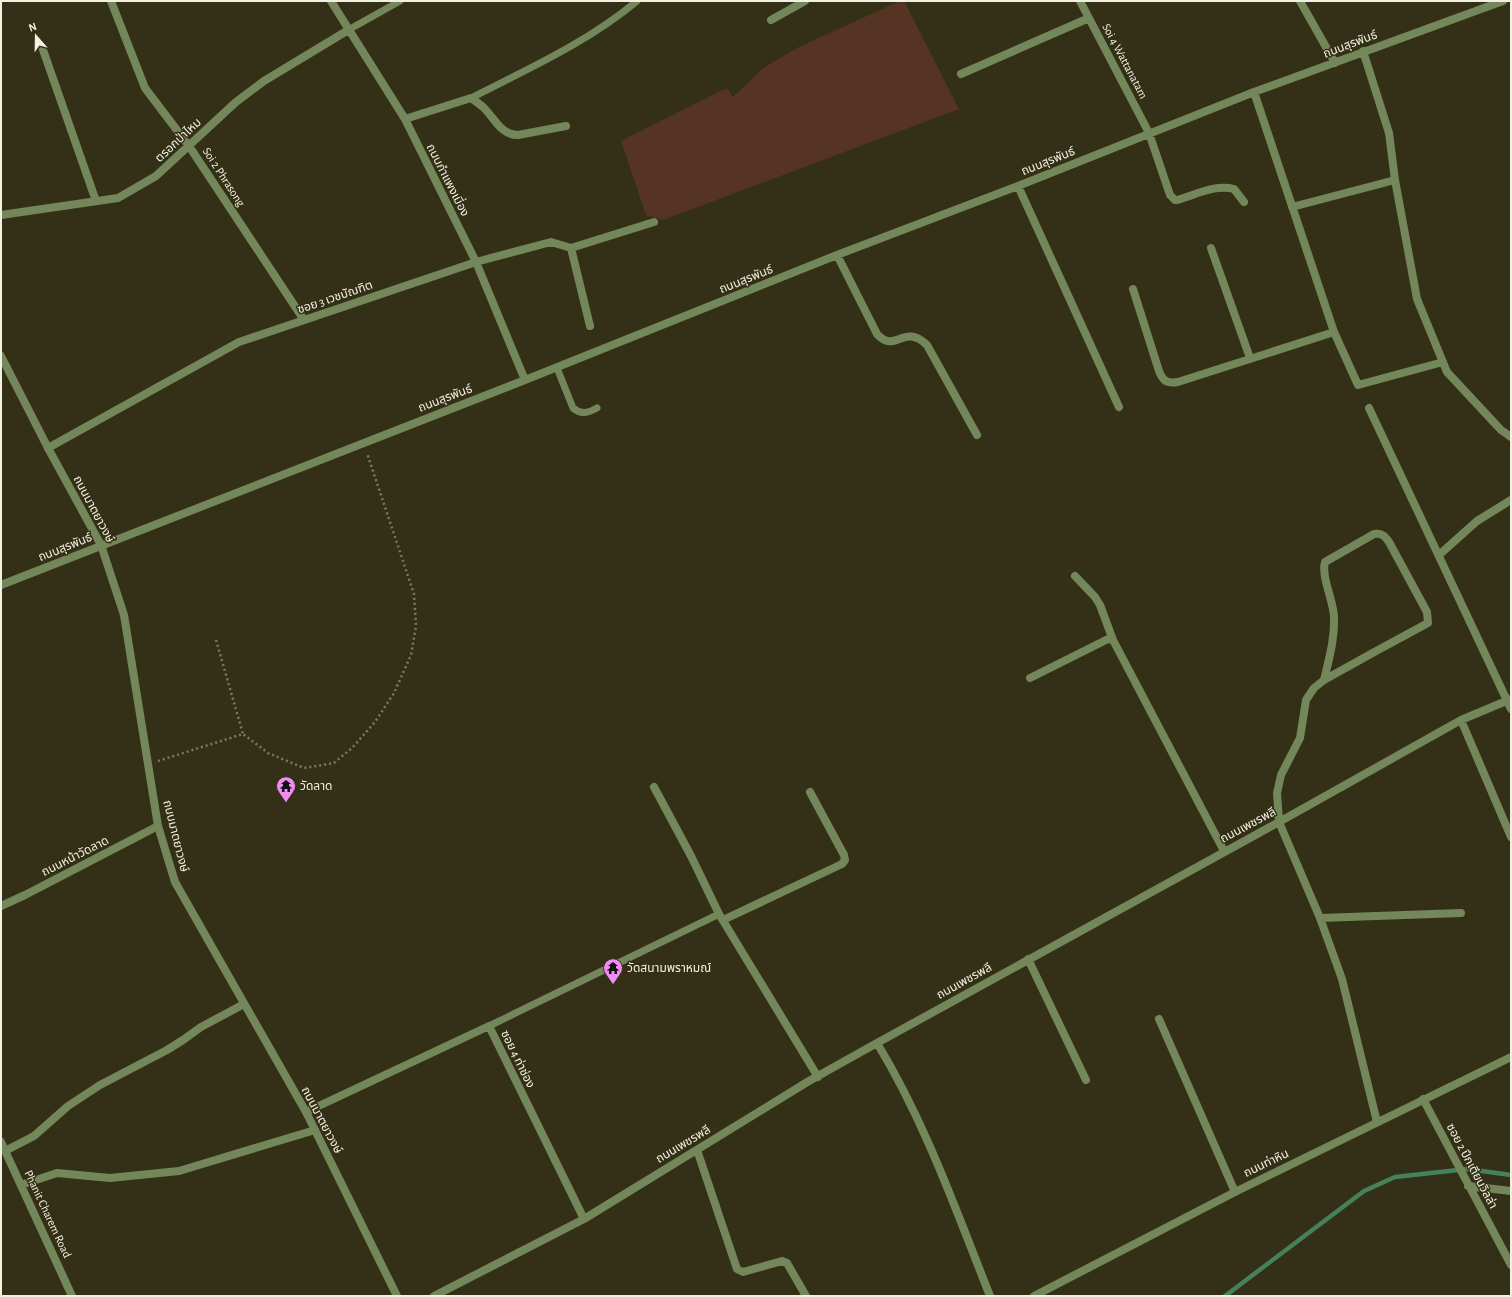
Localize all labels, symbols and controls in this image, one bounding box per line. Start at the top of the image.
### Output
north arrow [16,16,56,56]
text: N [27,21,38,34]
street label: Soi 4 Wattanatam [1100,21,1150,101]
street label: ถนนสุรพันธ์ [1321,28,1379,61]
street label: ตรอกป่าไหม [152,115,203,164]
street label: ถนนกำแพงเมี่อง [425,140,474,218]
street label: Soi 2 Phrasong [201,145,248,209]
street label: ถนนสุรพันธ์ [1019,145,1077,178]
street label: ถนนสุรพันธ์ [717,263,775,296]
street label: ซอย 3 เวชบัณฑิต [296,278,374,316]
street label: ถนนสุรพันธ์ [416,382,474,415]
street label: ถนนมาตยาวงษ์ [71,474,117,545]
street label: ถนนสุรพันธ์ [36,531,94,564]
temple icon: วัดลาด [275,775,297,803]
place label: วัดลาด [300,780,332,792]
street label: ถนนมาตยาวงษ์ [161,799,191,874]
street label: ถนนเพชรพลี [1218,805,1278,845]
street label: ถนนหน้าวัดลาด [39,833,111,878]
temple icon: วัดสนามพราหมณ์ [602,957,624,985]
street label: ถนนเพชรพลี [934,961,994,1001]
place label: วัดสนามพราหมณ์ [627,962,711,974]
street label: ซอย 4 ท่าช่อง [499,1028,538,1090]
street label: ถนนมาตยาวงษ์ [299,1085,345,1156]
street label: ซอย 2 ปึกเตียนวิลล่า [1444,1121,1500,1211]
street label: ถนนเพชรพลี [654,1123,712,1165]
street label: ถนนท่าหิน [1241,1146,1290,1179]
street label: Phanit Charem Road [22,1168,74,1260]

